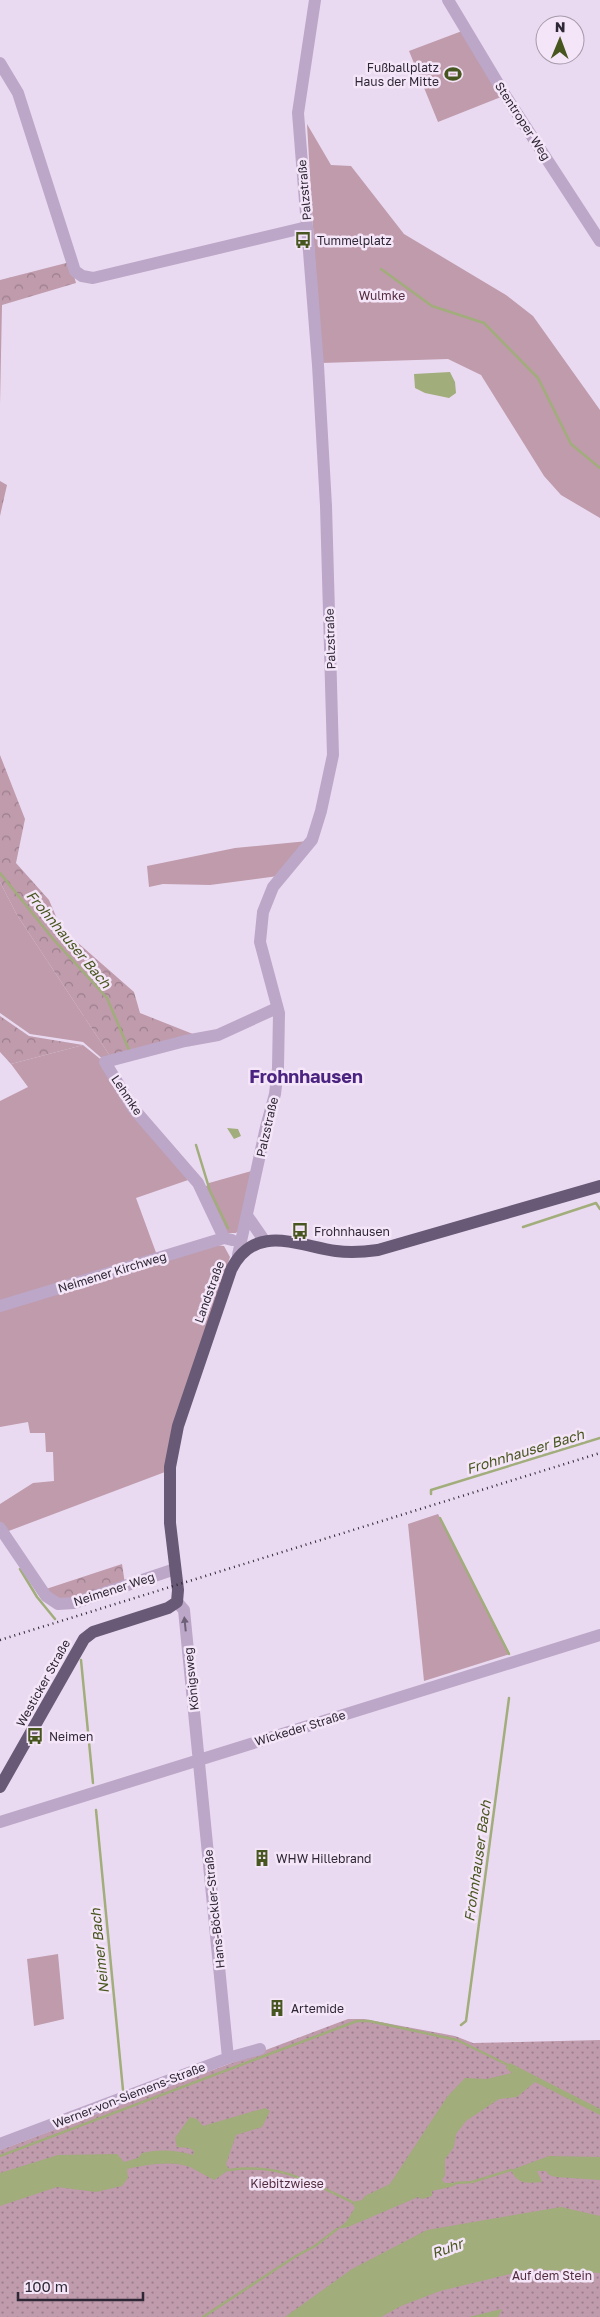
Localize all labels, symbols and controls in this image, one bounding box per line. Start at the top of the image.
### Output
north arrow [535,15,585,65]
text: N [555,18,566,35]
place label: Fußballplatz Haus der Mitte [354,60,439,89]
sports icon: Fußballplatz Haus der Mitte [443,64,463,84]
street label: Stentroper Weg [492,79,554,163]
street label: Palzstraße [294,159,314,221]
bus stop icon: Tummelplatz [293,230,313,250]
place label: Tummelplatz [317,233,392,248]
park label: Wulmke [359,288,405,303]
street label: Palzstraße [321,608,339,670]
water label: Frohnhauser Bach [23,887,116,992]
district label: Frohnhausen [249,1065,363,1087]
street label: Lehmke [108,1072,146,1118]
street label: Palzstraße [253,1096,281,1158]
bus stop icon: Frohnhausen [290,1221,310,1241]
place label: Frohnhausen [314,1224,390,1239]
street label: Neimener Kirchweg [56,1248,168,1296]
street label: Landstraße [191,1259,227,1325]
water label: Frohnhauser Bach [464,1425,587,1477]
street label: Neimener Weg [72,1569,156,1609]
one-way arrow [181,1616,189,1632]
street label: Westicker Straße [13,1637,73,1729]
street label: Königsweg [180,1647,202,1711]
street label: Wickeder Straße [253,1707,347,1749]
bus stop icon: Neimen [25,1726,45,1746]
place label: Neimen [49,1729,93,1744]
water label: Frohnhauser Bach [460,1798,494,1923]
building icon: WHW Hillebrand [252,1848,272,1868]
street label: Hans-Böckler-Straße [200,1849,228,1969]
place label: WHW Hillebrand [276,1851,372,1866]
water label: Neimer Bach [86,1906,112,1994]
building icon: Artemide [267,1998,287,2018]
place label: Artemide [291,2001,344,2016]
street label: Werner-von-Siemens-Straße [51,2059,207,2131]
park label: Kiebitzwiese [250,2176,324,2191]
water label: Ruhr [429,2234,467,2261]
park label: Auf dem Stein [512,2268,592,2283]
scale bar [18,2270,142,2302]
text: 100 m [25,2277,68,2295]

